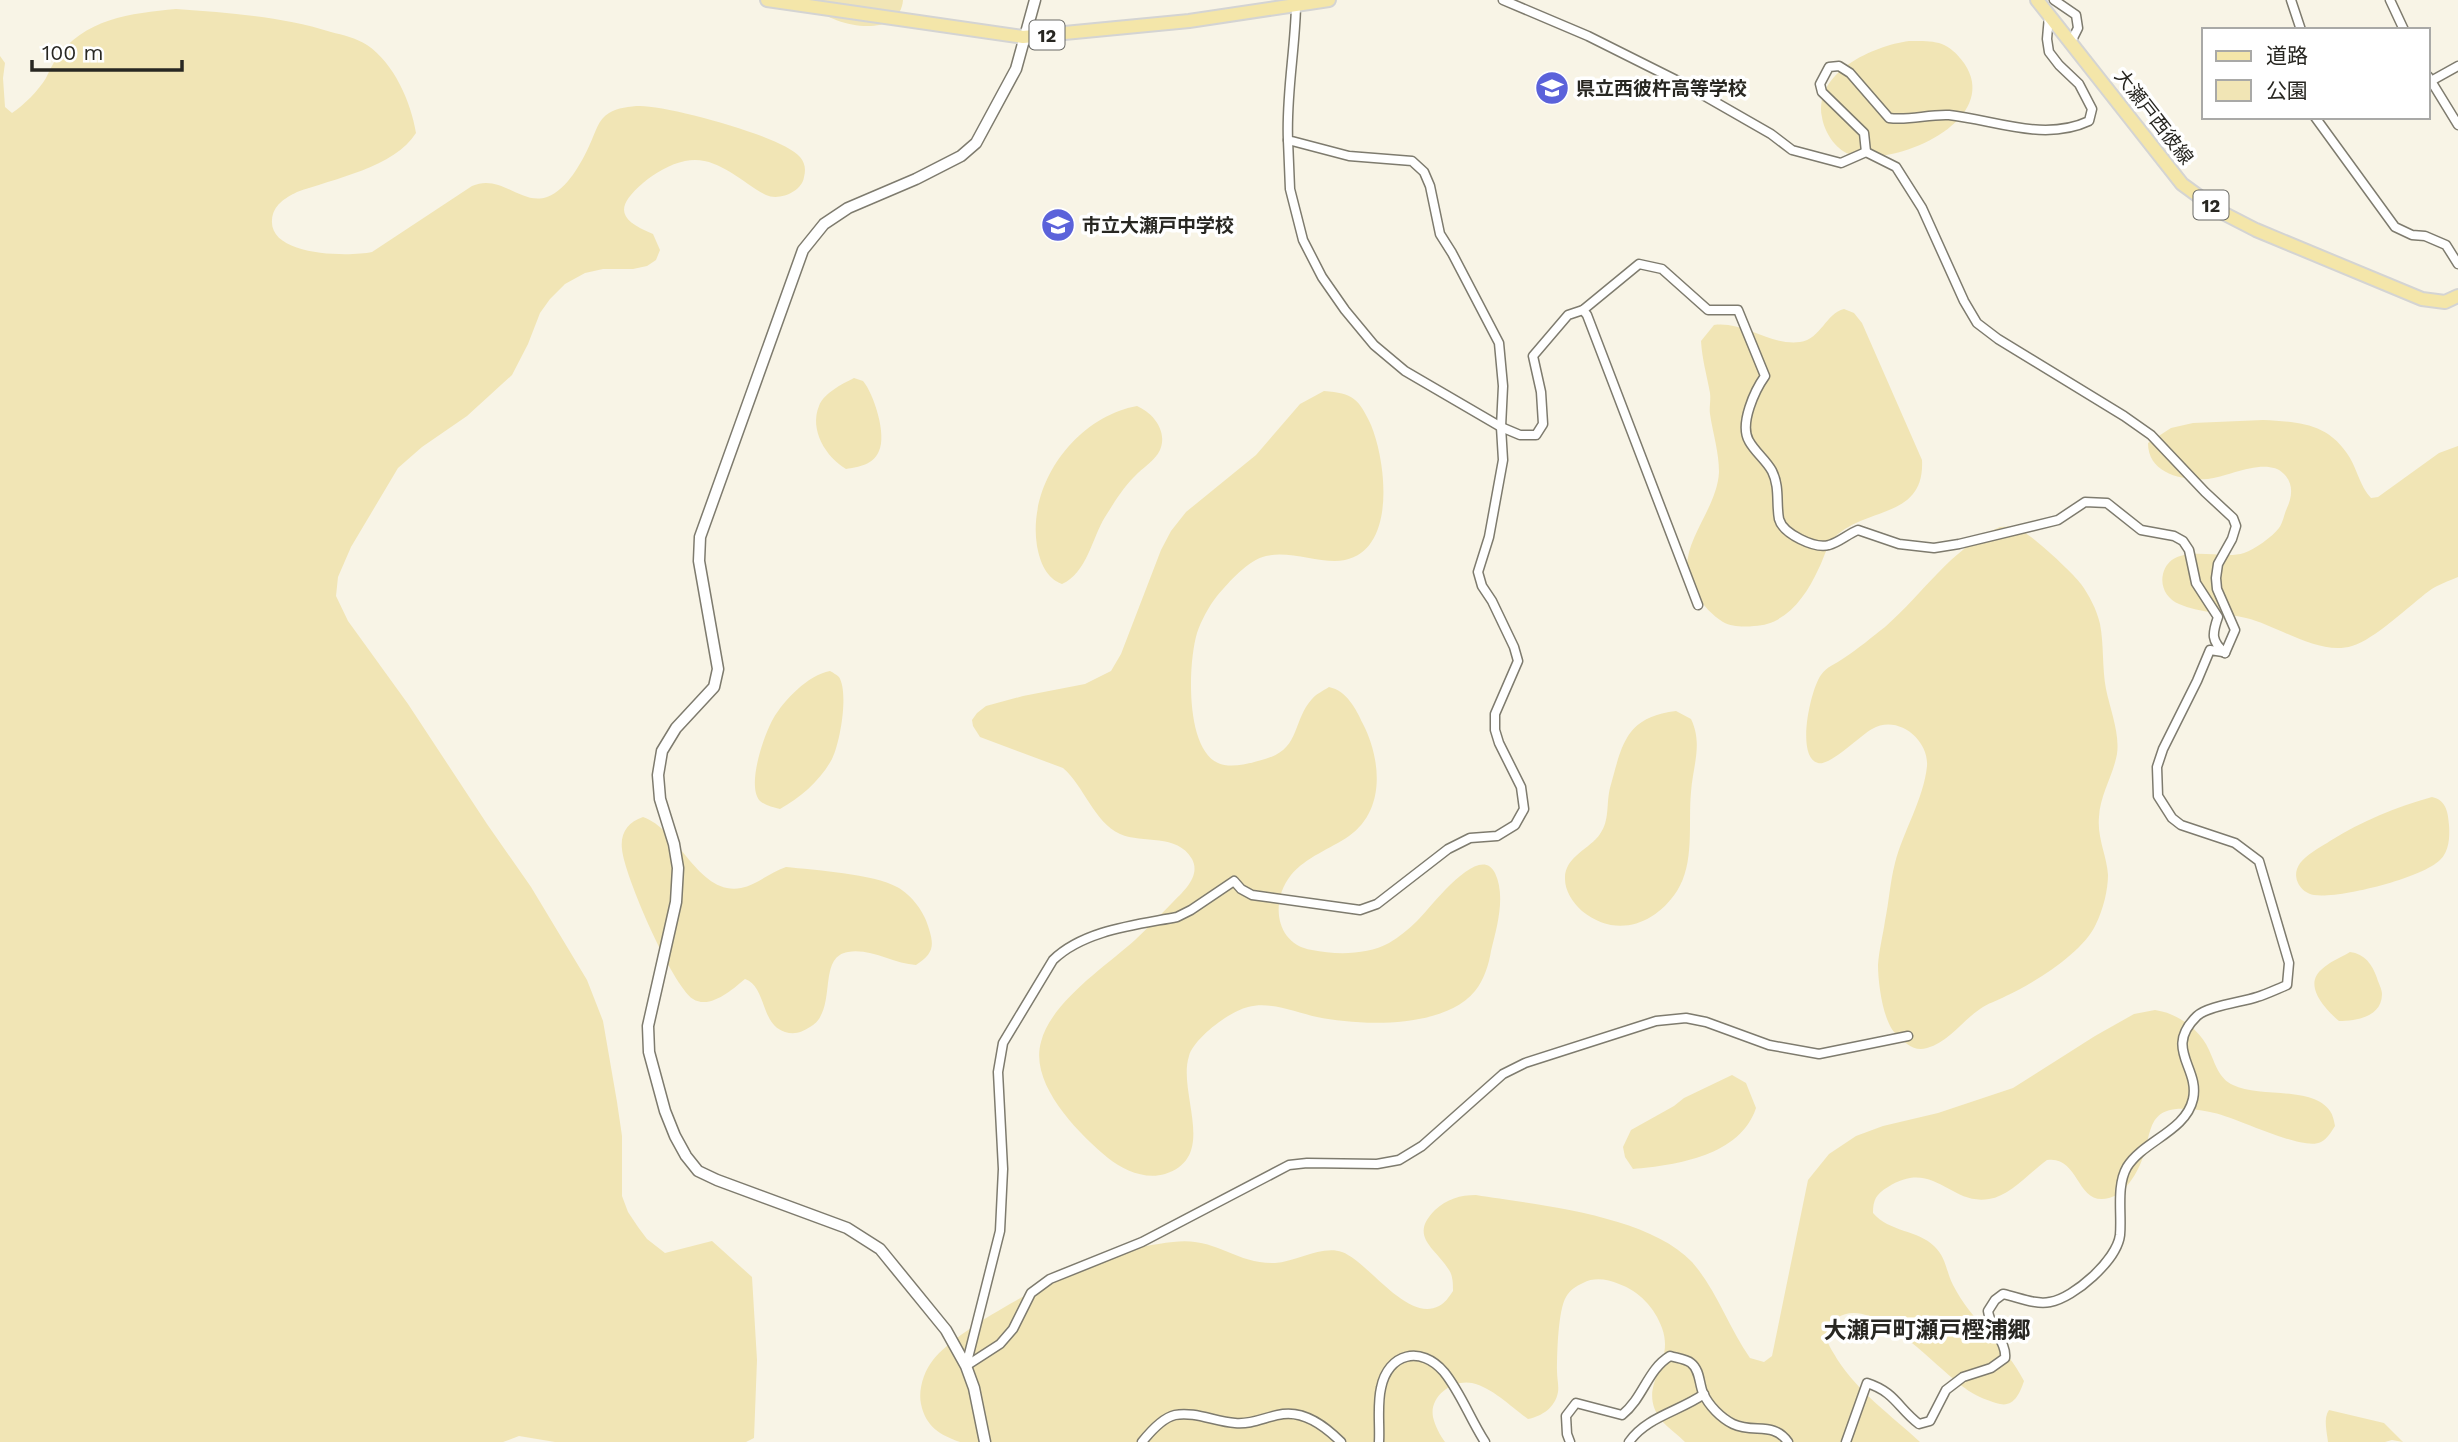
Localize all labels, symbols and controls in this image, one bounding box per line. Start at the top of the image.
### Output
road number: 12 [1030,20,1064,50]
scale bar [32,28,182,72]
legend [2202,28,2430,119]
text: 100 m [42,40,104,65]
text: 道路 [2266,43,2308,68]
street label: 大瀬戸西彼線 [2110,65,2198,169]
school or university icon: 県立西彼杵高等学校 [1533,69,1571,107]
place label: 県立西彼杵高等学校 [1576,77,1747,100]
text: 公園 [2266,78,2308,103]
road number: 12 [2194,190,2228,220]
school or university icon: 市立大瀬戸中学校 [1039,206,1077,244]
place label: 市立大瀬戸中学校 [1082,214,1234,237]
district label: 大瀬戸町瀬戸樫浦郷 [1824,1317,2031,1344]

